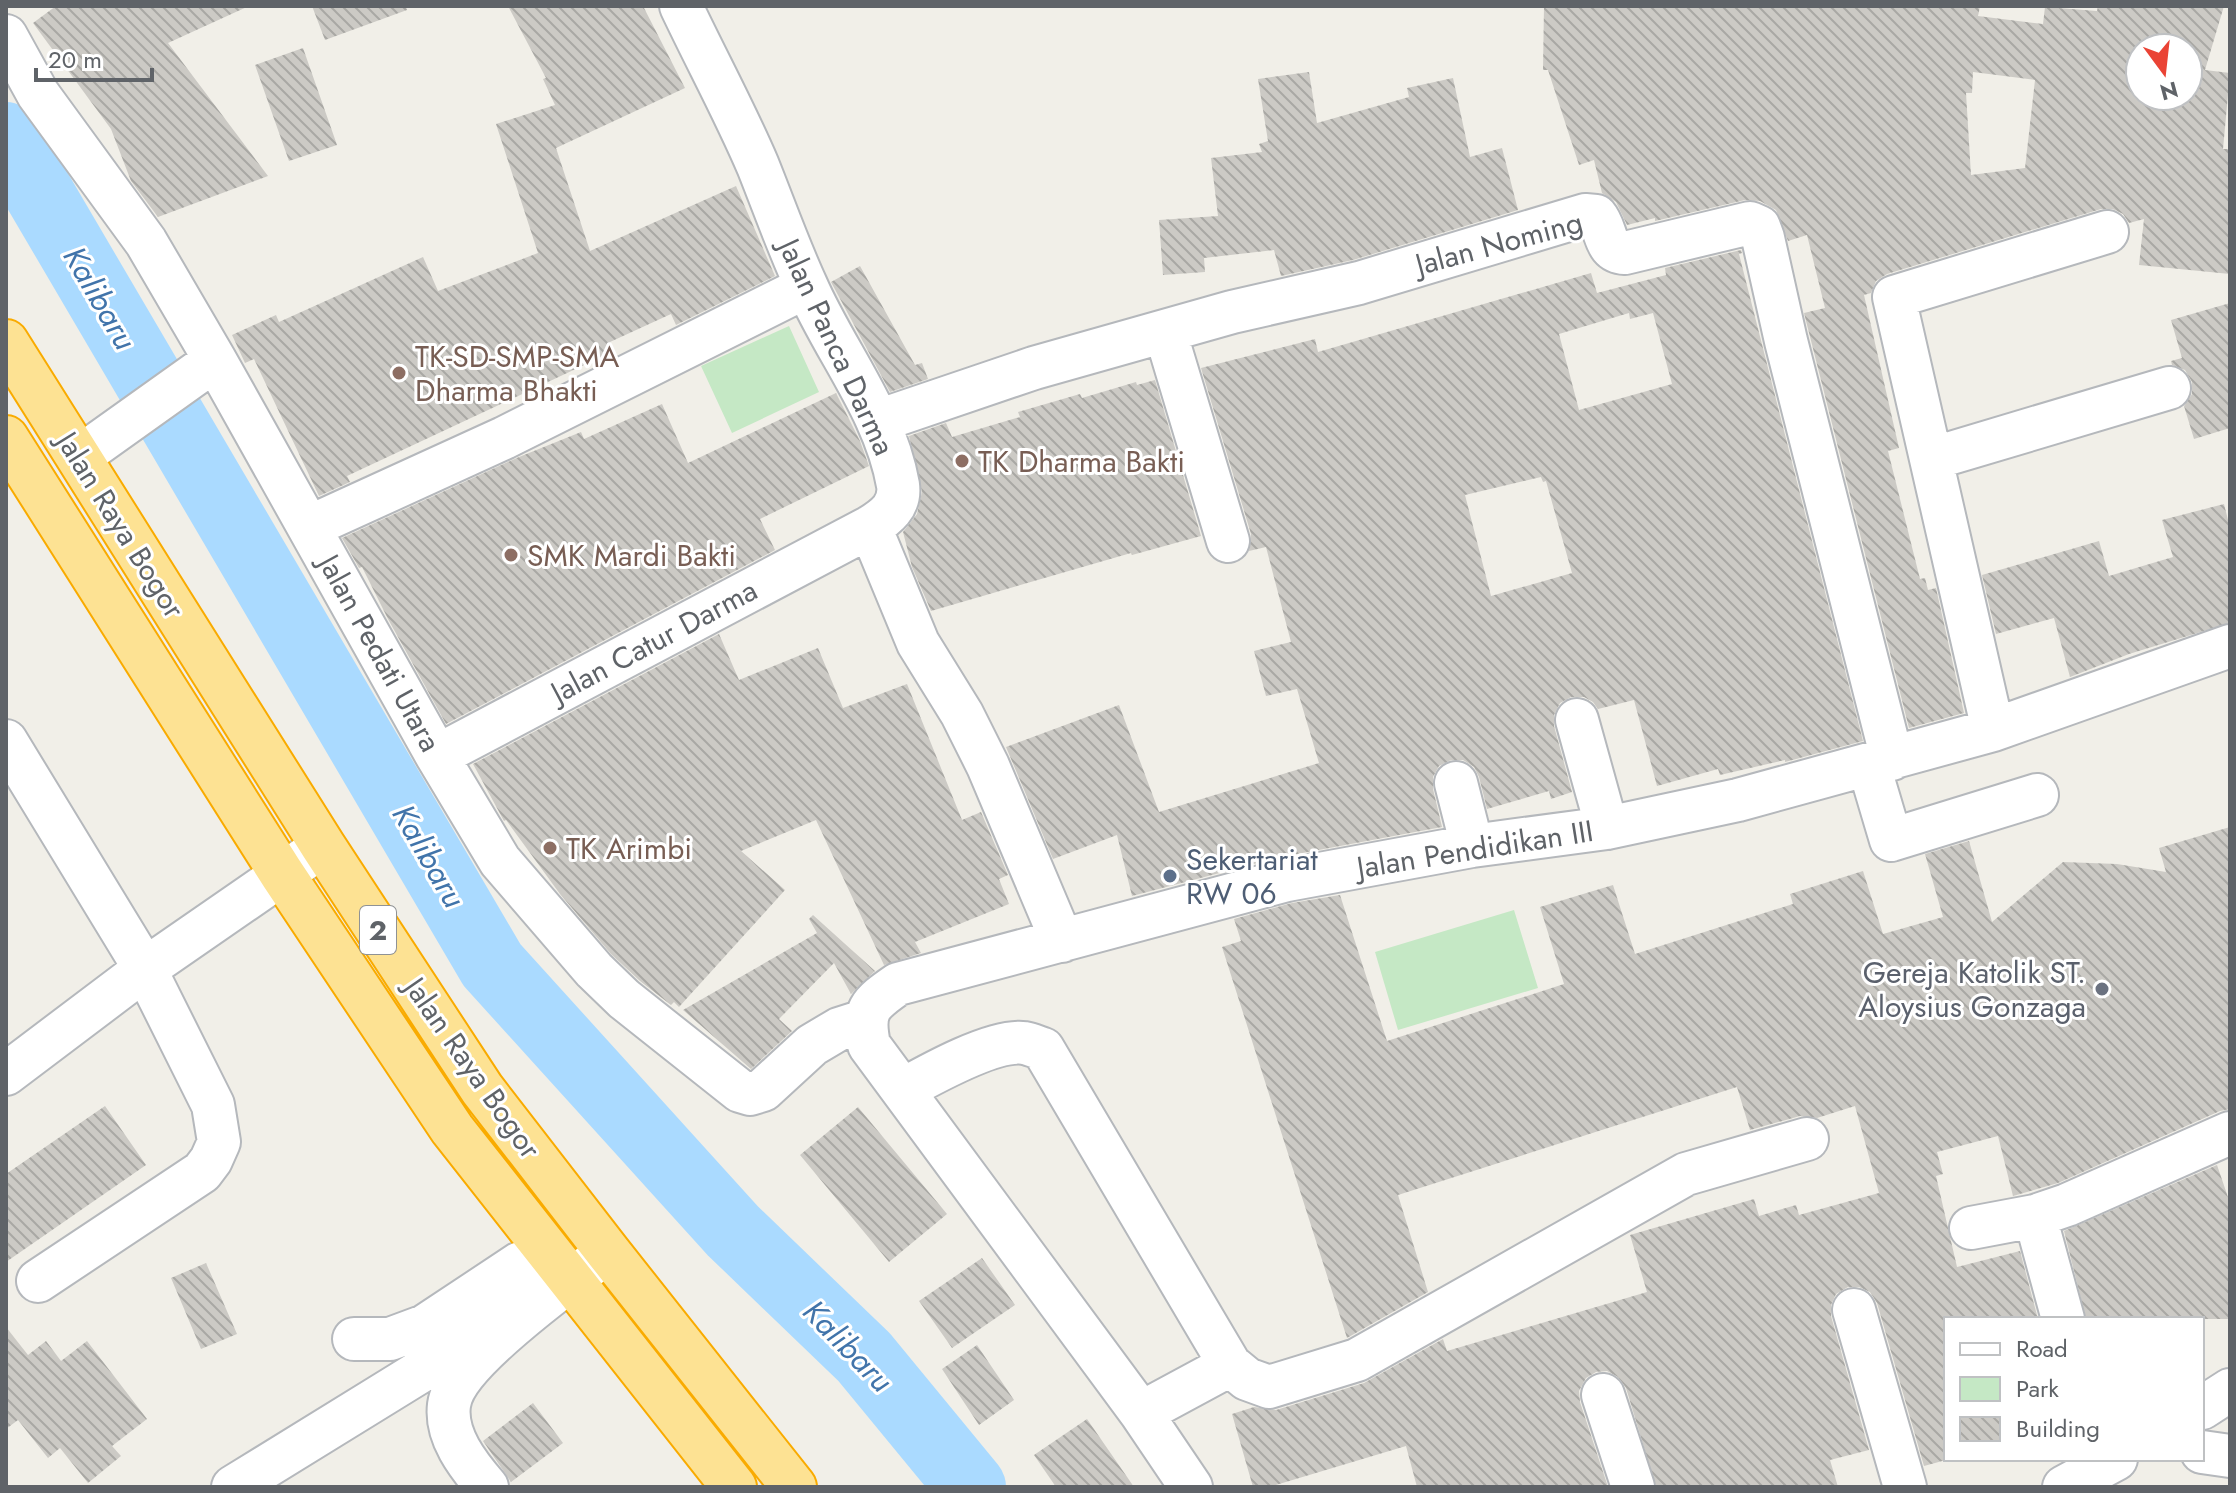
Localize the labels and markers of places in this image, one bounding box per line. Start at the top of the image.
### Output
place label: TK-SD-SMP-SMA Dharma Bhakti [415,335,620,412]
marker: TK-SD-SMP-SMA Dharma Bhakti [390,364,408,382]
place label: TK Dharma Bakti [978,440,1185,483]
marker: TK Dharma Bakti [953,452,971,470]
place label: SMK Mardi Bakti [527,534,736,577]
marker: SMK Mardi Bakti [502,546,520,564]
place label: TK Arimbi [566,827,692,870]
place label: Sekertariat RW 06 [1186,838,1319,915]
marker: TK Arimbi [541,839,559,857]
marker: Sekertariat RW 06 [1161,867,1179,885]
place label: Gereja Katolik ST. Aloysius Gonzaga [1858,951,2086,1028]
marker: Gereja Katolik ST. Aloysius Gonzaga [2093,980,2111,998]

